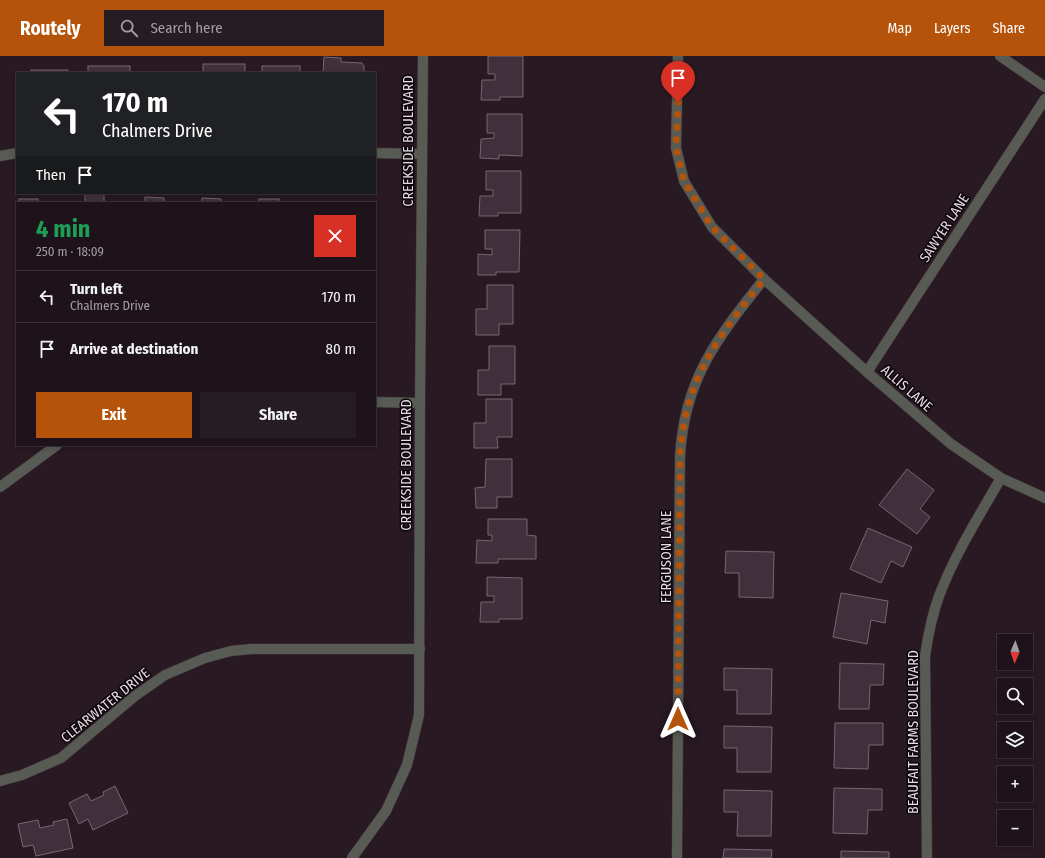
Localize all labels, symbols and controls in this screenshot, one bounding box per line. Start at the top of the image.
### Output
search box [104,10,384,46]
text: Routely [20,17,80,40]
icon: search [118,17,140,39]
text: Search here [150,19,223,37]
text: Map [888,20,912,37]
text: Layers [934,20,970,37]
text: Share [992,20,1025,37]
pin [661,61,695,102]
icon: arrive [667,67,689,89]
street label: CREEKSIDE BOULEVARD [400,75,417,207]
text: 170 m [102,86,168,119]
icon: left [36,88,88,140]
text: Chalmers Drive [102,120,213,142]
icon: arrive [74,164,96,186]
text: Then [36,166,66,184]
street label: SAWYER LANE [916,191,973,266]
text: 4 min [36,215,90,243]
button: close [314,215,356,257]
text: 250 m · 18:09 [36,244,104,259]
text: Turn left [70,280,123,298]
icon: left [36,286,58,308]
text: 170 m [321,288,356,306]
text: Chalmers Drive [70,298,150,313]
icon: arrive [36,338,58,360]
text: Arrive at destination [70,340,198,358]
text: 80 m [326,340,356,358]
street label: ALLIS LANE [878,362,936,416]
button: Exit [36,392,192,438]
button: Share [200,392,356,438]
street label: CREEKSIDE BOULEVARD [398,399,415,531]
street label: FERGUSON LANE [658,510,675,603]
north arrow [997,634,1033,670]
map controls [997,634,1033,846]
street label: BEAUFAIT FARMS BOULEVARD [905,650,922,814]
street label: CLEARWATER DRIVE [58,664,153,746]
button: search [997,678,1033,714]
position arrow [657,698,699,740]
button: layers [997,722,1033,758]
button: + [997,766,1033,802]
button: − [997,810,1033,846]

